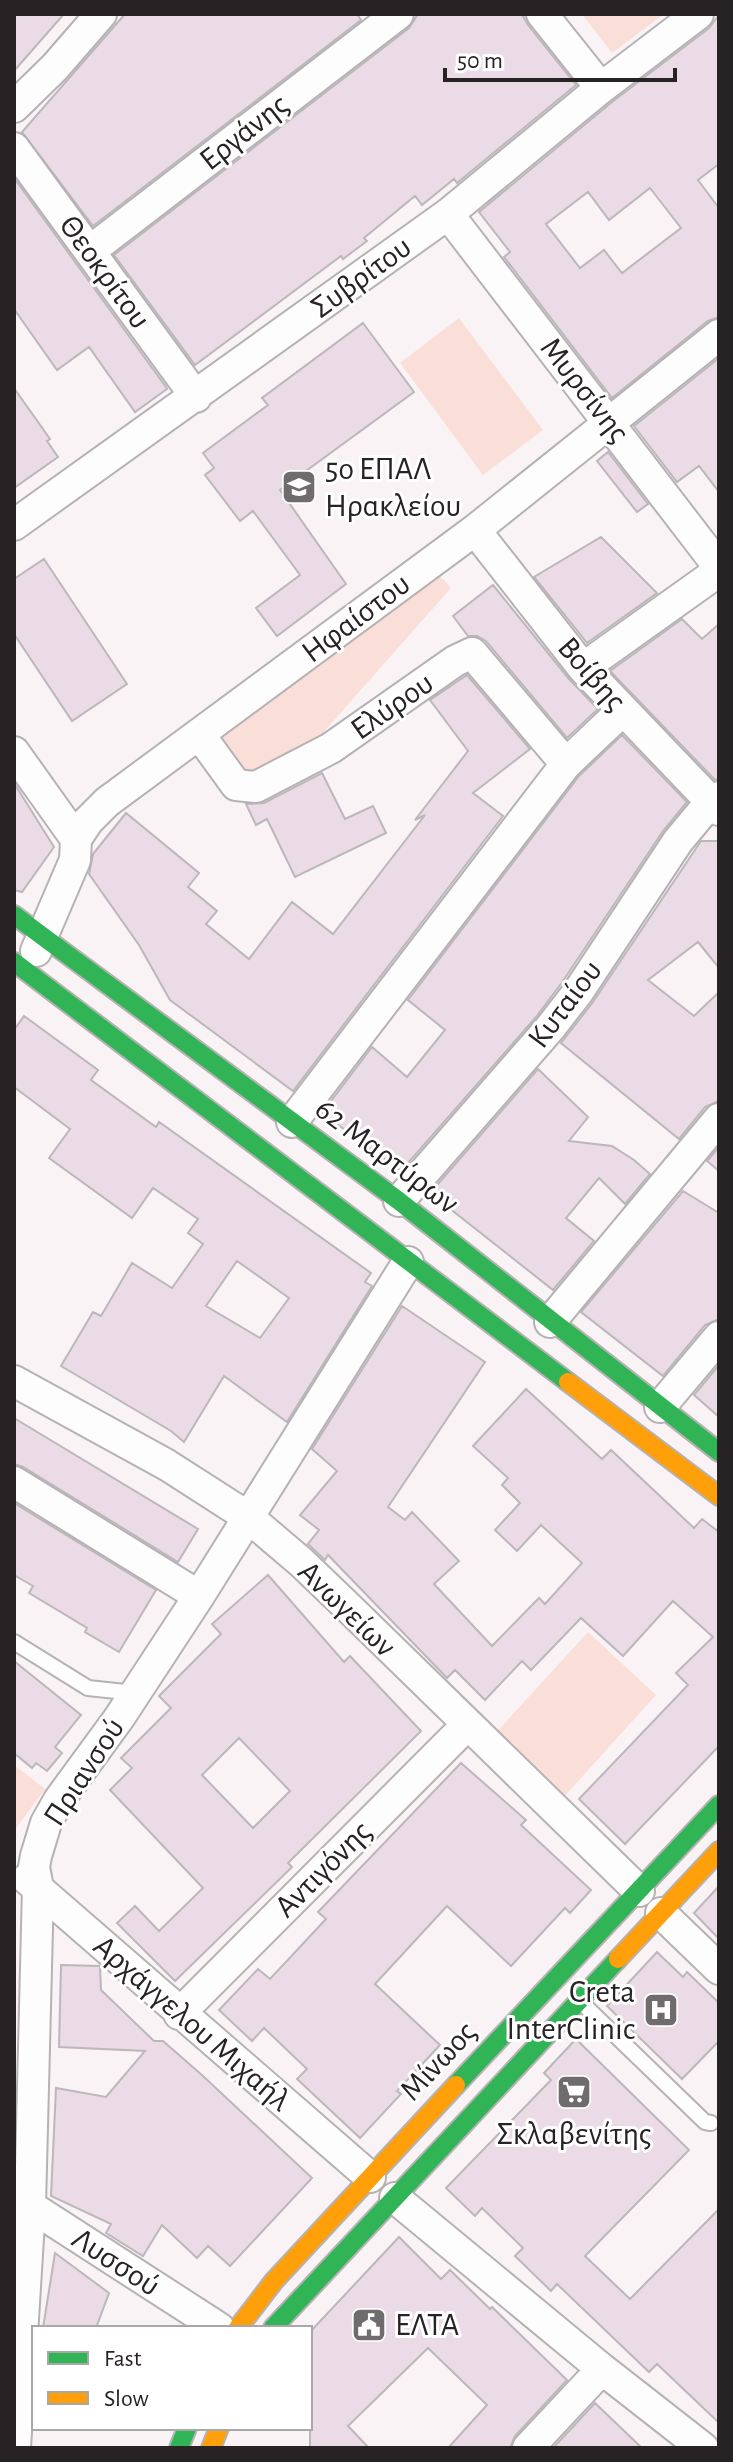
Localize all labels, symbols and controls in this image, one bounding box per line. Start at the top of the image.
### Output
scale bar [445,32,675,82]
text: 50 m [457,49,503,73]
street label: Εργάνης [194,88,294,176]
street label: Θεοκρίτου [53,209,157,335]
street label: Συβρίτου [305,230,417,324]
street label: Μυρσίνης [535,332,635,448]
place label: 5ο ΕΠΑΛ Ηρακλείου [325,453,461,522]
school or university icon: 5ο ΕΠΑΛ Ηρακλείου [280,468,318,506]
street label: Ηφαίστου [296,567,416,669]
street label: Βοίβης [552,631,632,717]
street label: Ελύρου [345,666,439,746]
street label: Κυταίου [522,954,608,1054]
street label: 62 Μαρτύρων [309,1092,465,1220]
street label: Ανωγείων [292,1555,402,1663]
street label: Πριανσού [38,1712,130,1832]
street label: Αντιγόνης [269,1815,377,1923]
street label: Αρχάγγελου Μιχαήλ [88,1929,297,2117]
place label: Creta InterClinic [507,1976,635,2045]
hospital icon: Creta InterClinic [642,1991,680,2029]
street label: Μίνωος [394,2015,482,2107]
supermarket icon: Σκλαβενίτης [555,2073,593,2111]
place label: Σκλαβενίτης [496,2118,652,2150]
street label: Λυσσού [66,2222,166,2302]
public building icon: ΕΛΤΑ [350,2306,388,2344]
place label: ΕΛΤΑ [395,2309,459,2341]
legend [32,2326,312,2430]
text: Fast [104,2347,142,2371]
text: Slow [104,2387,149,2411]

